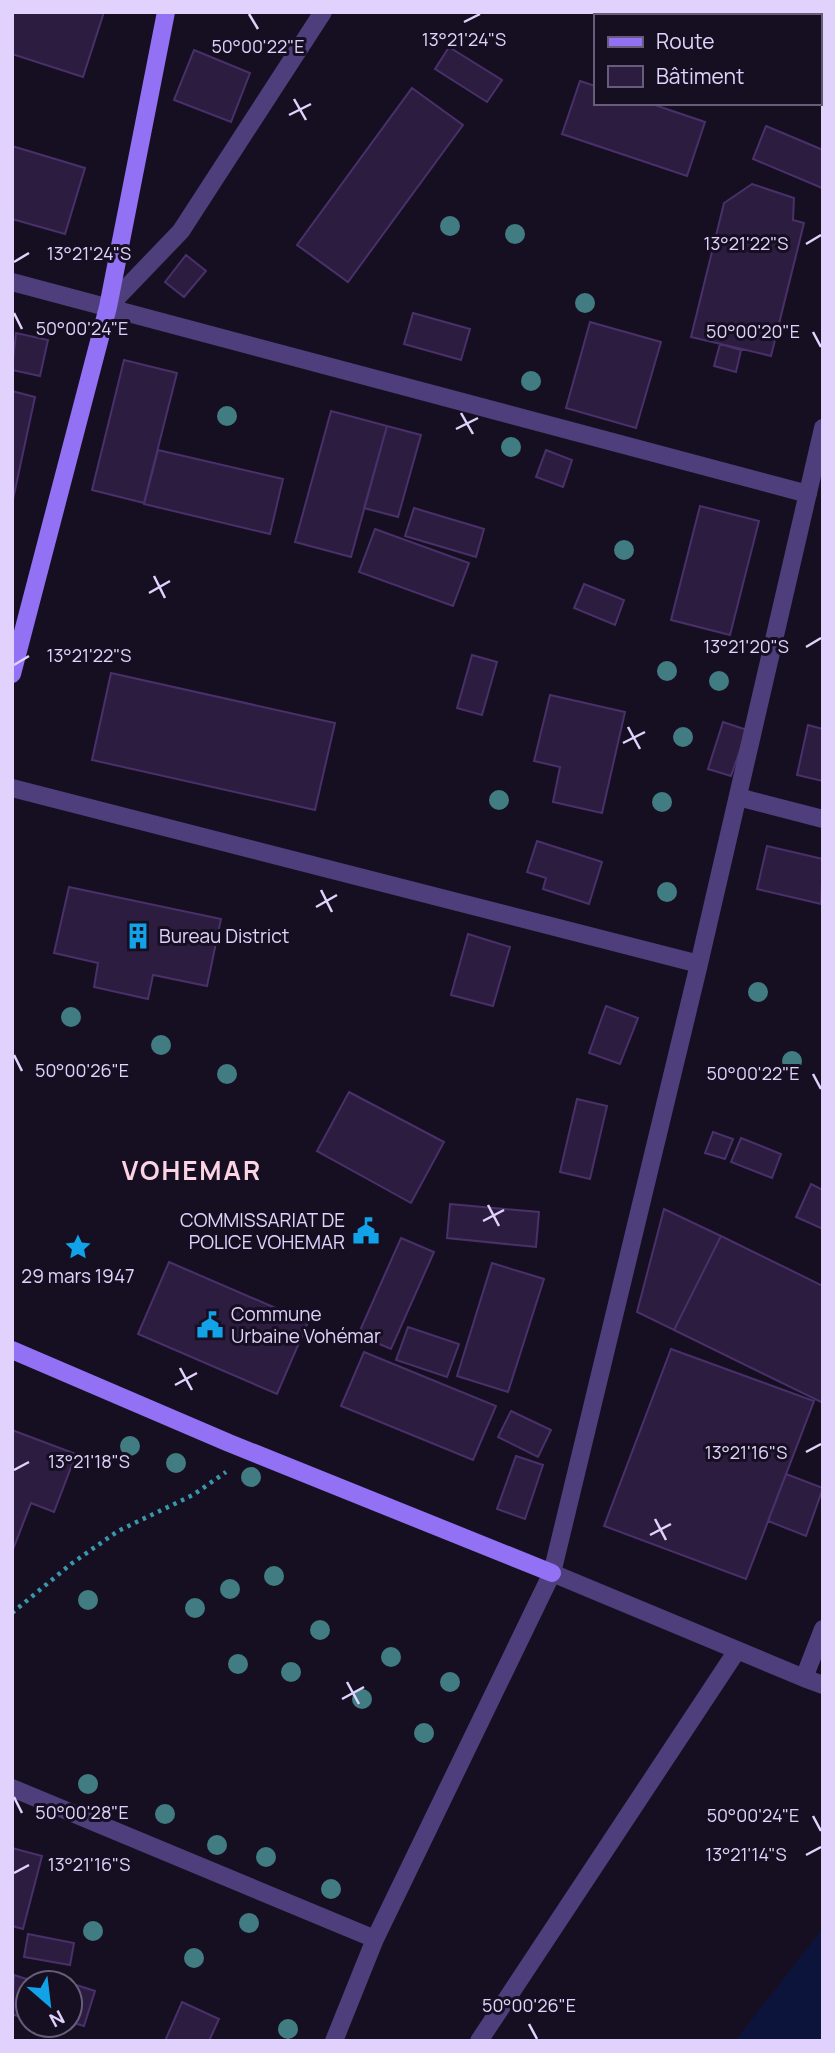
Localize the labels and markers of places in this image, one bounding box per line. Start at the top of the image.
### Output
building icon: Bureau District [123,921,153,951]
place label: Bureau District [159,923,289,949]
place label: COMMISSARIAT DE POLICE VOHEMAR [180,1207,345,1255]
public building icon: COMMISSARIAT DE POLICE VOHEMAR [351,1216,381,1246]
place icon: 29 mars 1947 [63,1232,93,1262]
place label: 29 mars 1947 [21,1263,135,1289]
place label: Commune Urbaine Vohémar [231,1301,381,1349]
public building icon: Commune Urbaine Vohémar [195,1310,225,1340]

